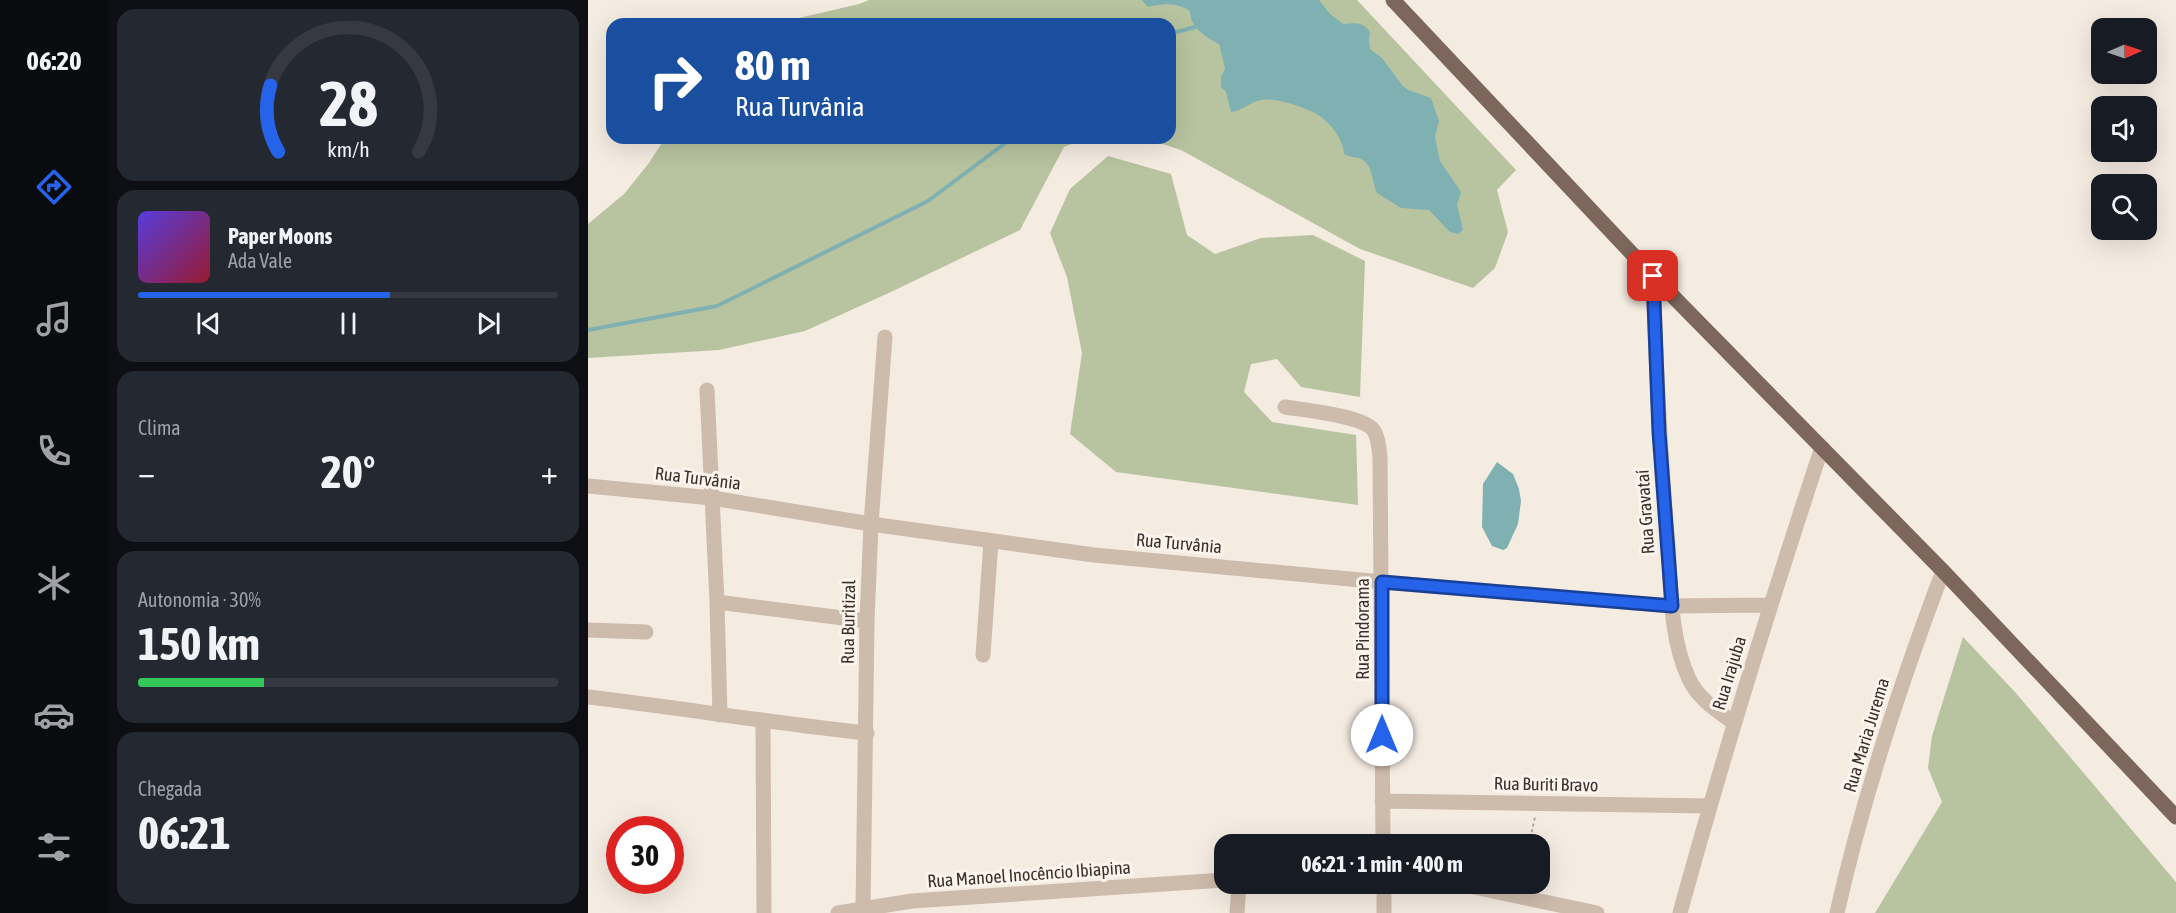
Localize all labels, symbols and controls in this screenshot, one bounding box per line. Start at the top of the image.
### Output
north arrow [2091,18,2157,84]
map controls [2091,18,2157,240]
text: 80 m [735,41,810,89]
icon: right [636,42,714,120]
text: 06:20 [26,45,82,76]
text: 28 [319,68,377,139]
text: Rua Turvânia [735,91,865,122]
button: sound [2091,96,2157,162]
text: km/h [327,137,369,162]
icon: directions [33,166,75,208]
button: search [2091,174,2157,240]
text: Paper Moons [228,223,332,249]
text: Ada Vale [228,249,292,272]
pin [1627,250,1678,301]
icon: arrive [1636,259,1669,292]
icon: music [33,298,75,340]
icon: previous [192,307,225,340]
icon: pause [332,307,365,340]
icon: next [472,307,505,340]
text: Clima [138,416,181,439]
icon: phone [33,430,75,472]
text: 20° [321,446,375,498]
text: − [138,453,155,491]
text: + [541,453,558,491]
street label: Rua Turvânia [654,462,742,494]
street label: Rua Gravataí [1632,469,1658,555]
street label: Rua Turvânia [1135,529,1223,557]
icon: climate [33,562,75,604]
street label: Rua Pindorama [1352,578,1373,680]
street label: Rua Buritizal [837,580,859,664]
text: Autonomia · 30% [138,588,261,611]
text: 150 km [138,618,260,670]
street label: Rua Irajuba [1708,634,1750,712]
street label: Rua Maria Jurema [1839,675,1893,795]
icon: car [33,694,75,736]
position arrow [1350,703,1414,767]
street label: Rua Buriti Bravo [1494,773,1598,795]
text: Chegada [138,777,202,800]
text: 06:21 [138,807,231,859]
speed limit sign: 30 [606,816,684,894]
icon: filters [33,826,75,868]
text: 06:21 · 1 min · 400 m [1301,851,1463,877]
street label: Rua Manoel Inocêncio Ibiapina [927,856,1131,892]

